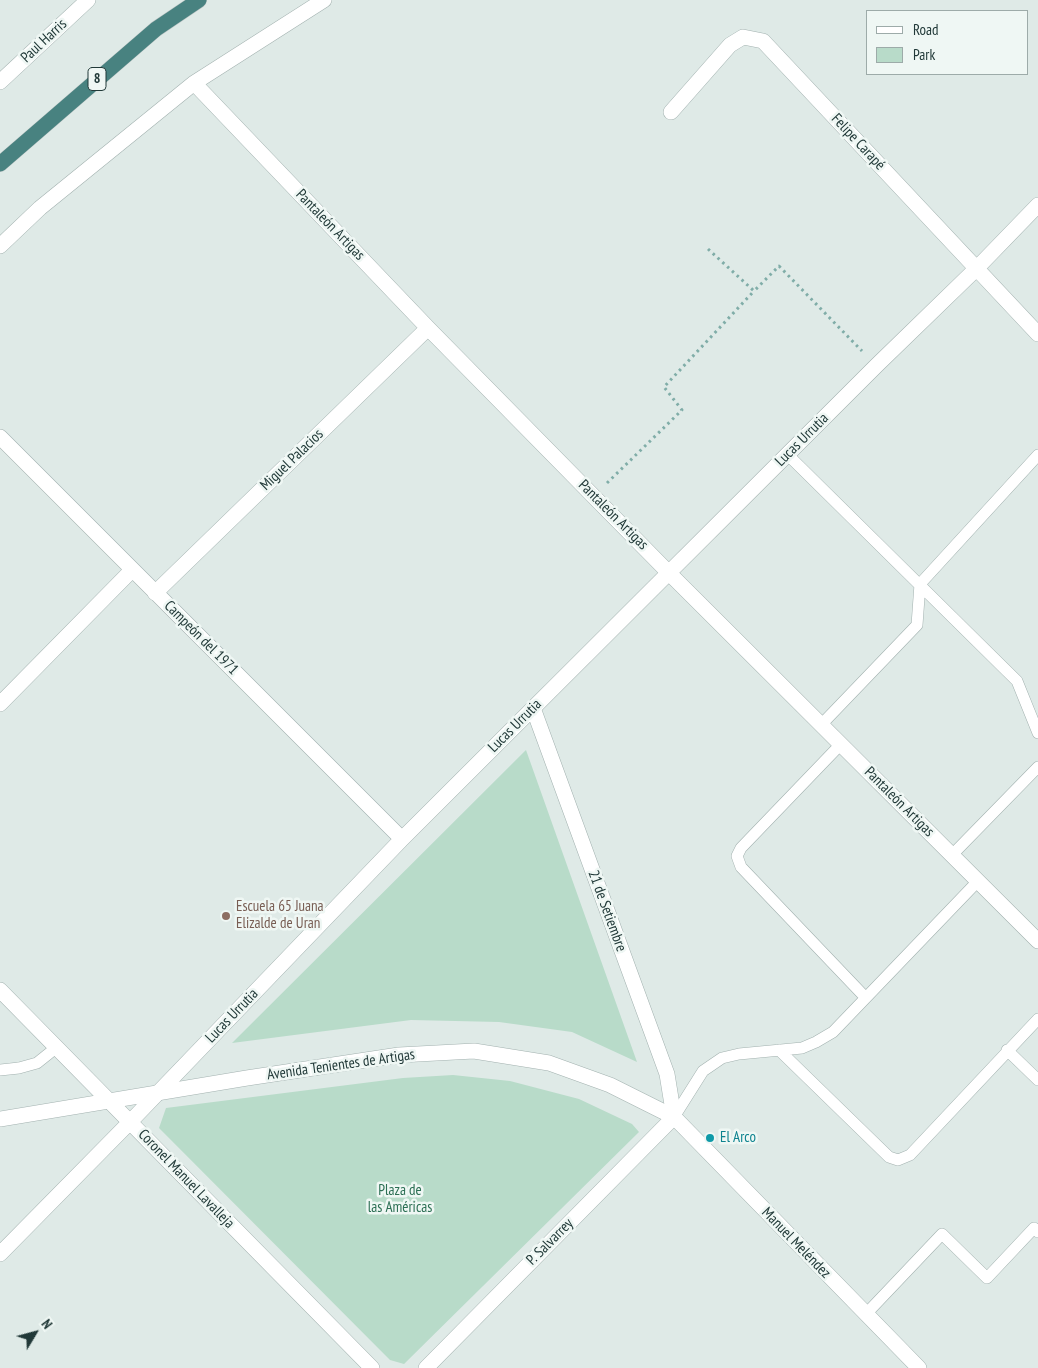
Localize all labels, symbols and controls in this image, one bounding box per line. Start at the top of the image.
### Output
legend [866,10,1028,75]
street label: Paul Harris [17,15,71,67]
text: Road [913,20,939,39]
text: Park [913,45,935,64]
road number: 8 [88,68,106,90]
street label: Felipe Carapé [827,110,889,174]
street label: Pantaleón Artigas [292,186,368,264]
street label: Lucas Urrutia [772,410,832,470]
street label: Miguel Palacios [257,426,327,494]
street label: Pantaleón Artigas [574,476,652,554]
street label: Campeón del 1971 [160,597,242,679]
street label: Lucas Urrutia [485,696,545,756]
street label: Pantaleón Artigas [860,763,938,841]
street label: 21 de Setiembre [584,868,630,954]
place label: Escuela 65 Juana Elizalde de Uran [236,898,324,933]
marker: Escuela 65 Juana Elizalde de Uran [220,910,232,922]
street label: Lucas Urrutia [202,985,262,1047]
street label: Avenida Tenientes de Artigas [266,1046,416,1084]
street label: Coronel Manuel Lavalleja [134,1126,238,1232]
place label: El Arco [720,1129,756,1147]
marker: El Arco [704,1132,716,1144]
park label: Plaza de las Américas [368,1182,432,1217]
street label: Manuel Meléndez [758,1204,834,1282]
street label: P. Salvarrey [523,1215,577,1269]
north arrow [10,1308,60,1358]
text: N [38,1316,56,1332]

